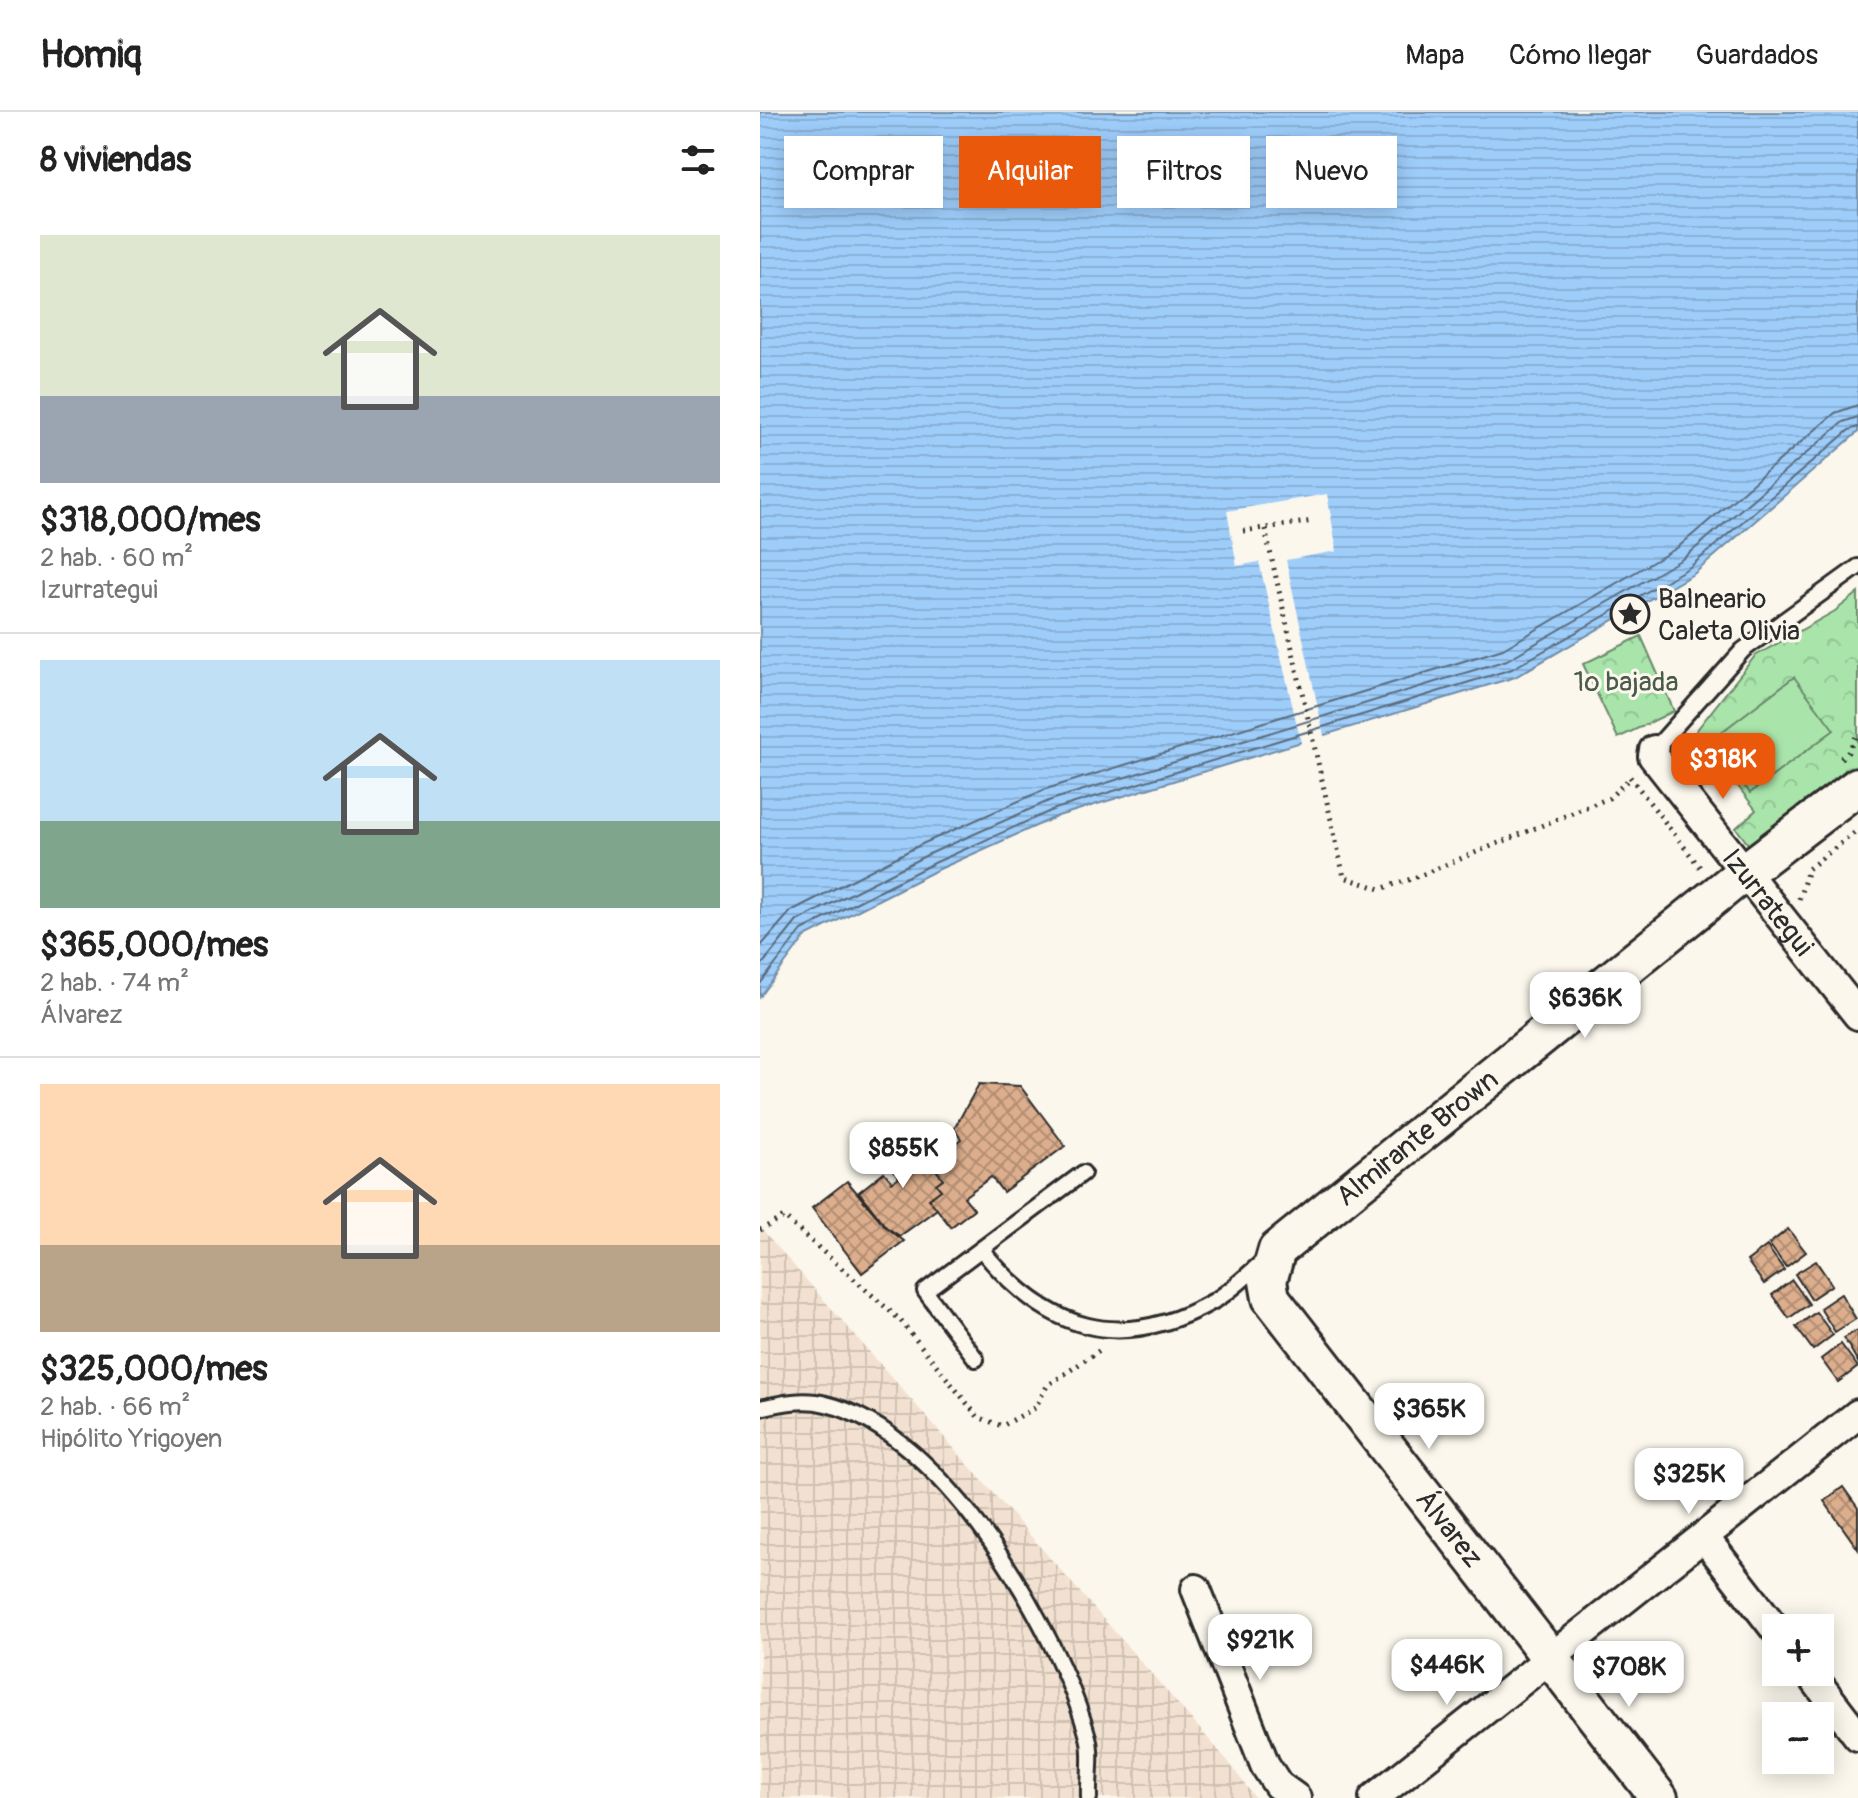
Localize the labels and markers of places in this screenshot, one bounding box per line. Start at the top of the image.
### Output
place label: Balneario Caleta Olivia [1658,582,1800,649]
place icon: Balneario Caleta Olivia [1609,593,1651,635]
pin: $318K [1667,733,1779,801]
pin: $636K [1529,972,1641,1040]
pin: $855K [847,1122,959,1190]
pin: $365K [1373,1383,1485,1451]
pin: $325K [1633,1448,1745,1516]
pin: $921K [1204,1614,1316,1682]
pin: $446K [1391,1639,1503,1707]
pin: $708K [1573,1641,1685,1709]

